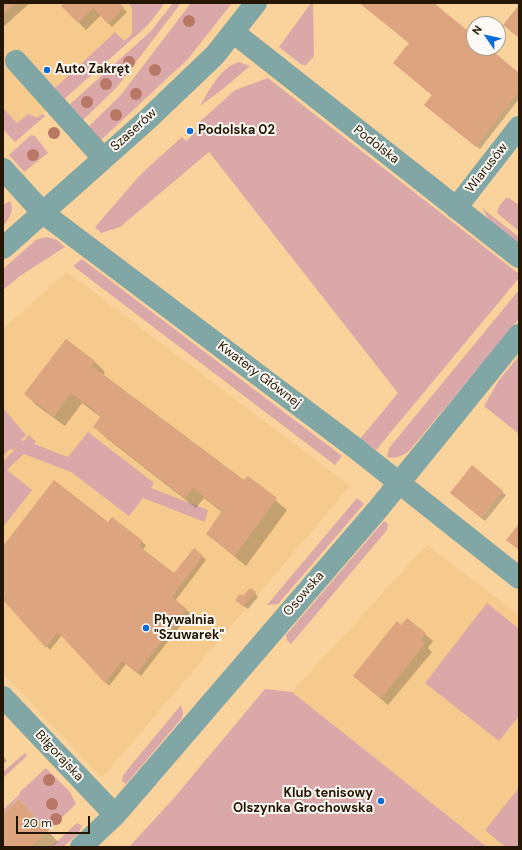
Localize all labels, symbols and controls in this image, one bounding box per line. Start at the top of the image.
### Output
north arrow [466,16,506,56]
text: N [469,23,485,37]
place label: Auto Zakręt [55,62,130,78]
marker: Auto Zakręt [42,65,52,75]
street label: Szaserów [108,105,160,155]
street label: Podolska [350,122,402,168]
place label: Podolska 02 [198,123,275,139]
marker: Podolska 02 [185,126,195,136]
street label: Wiarusów [463,140,511,196]
street label: Kwatery Głównej [214,339,304,411]
street label: Osowska [280,568,328,620]
place label: Pływalnia "Szuwarek" [154,613,224,644]
marker: Pływalnia "Szuwarek" [141,623,151,633]
street label: Biłgorajska [31,727,87,785]
place label: Klub tenisowy Olszynka Grochowska [233,786,373,817]
marker: Klub tenisowy Olszynka Grochowska [376,796,386,806]
scale bar [18,808,92,834]
text: 20 m [23,815,52,831]

